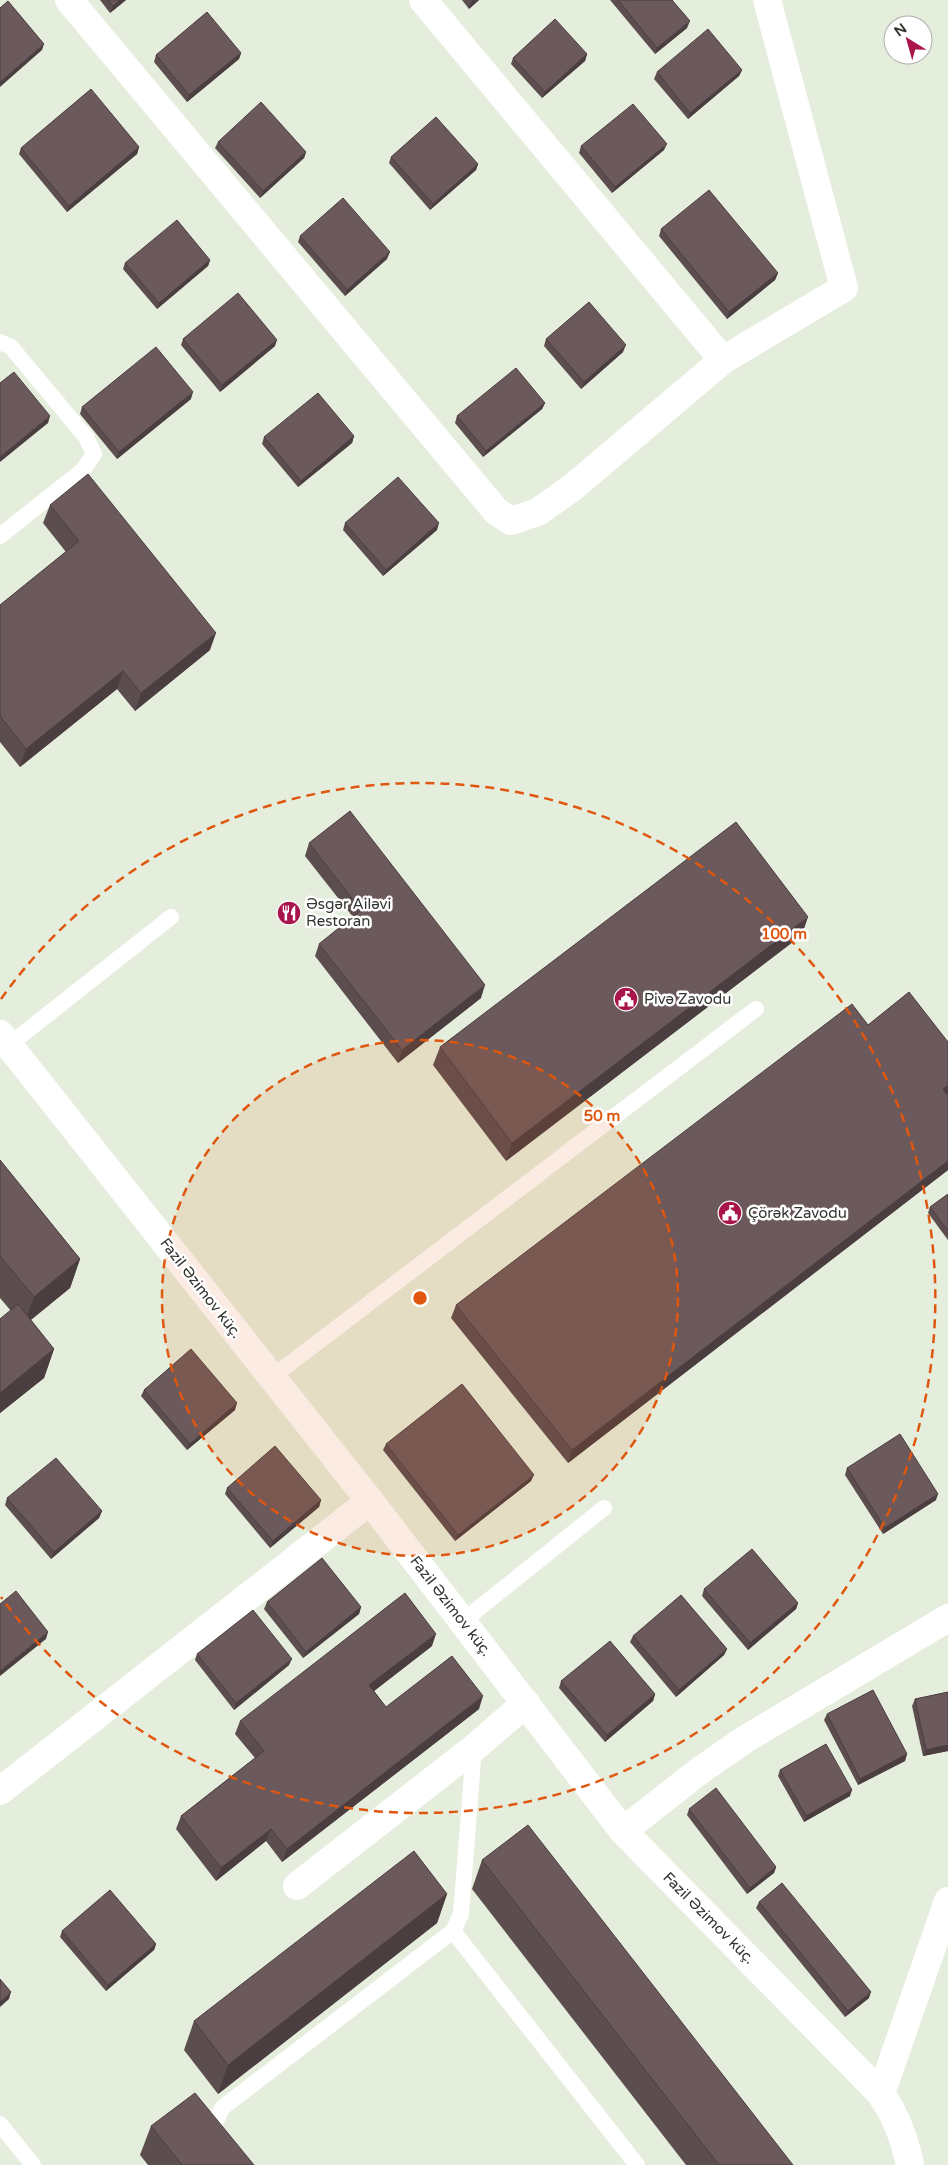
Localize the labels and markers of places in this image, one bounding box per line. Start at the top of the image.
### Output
place label: Əsgər Ailəvi Restoran [306,895,391,930]
restaurant icon: Əsgər Ailəvi Restoran [276,900,302,926]
public building icon: Pivə Zavodu [613,986,639,1012]
place label: Pivə Zavodu [644,990,731,1008]
public building icon: Çörək Zavodu [717,1200,743,1226]
place label: Çörək Zavodu [748,1204,847,1222]
centre of rings [411,1289,429,1307]

